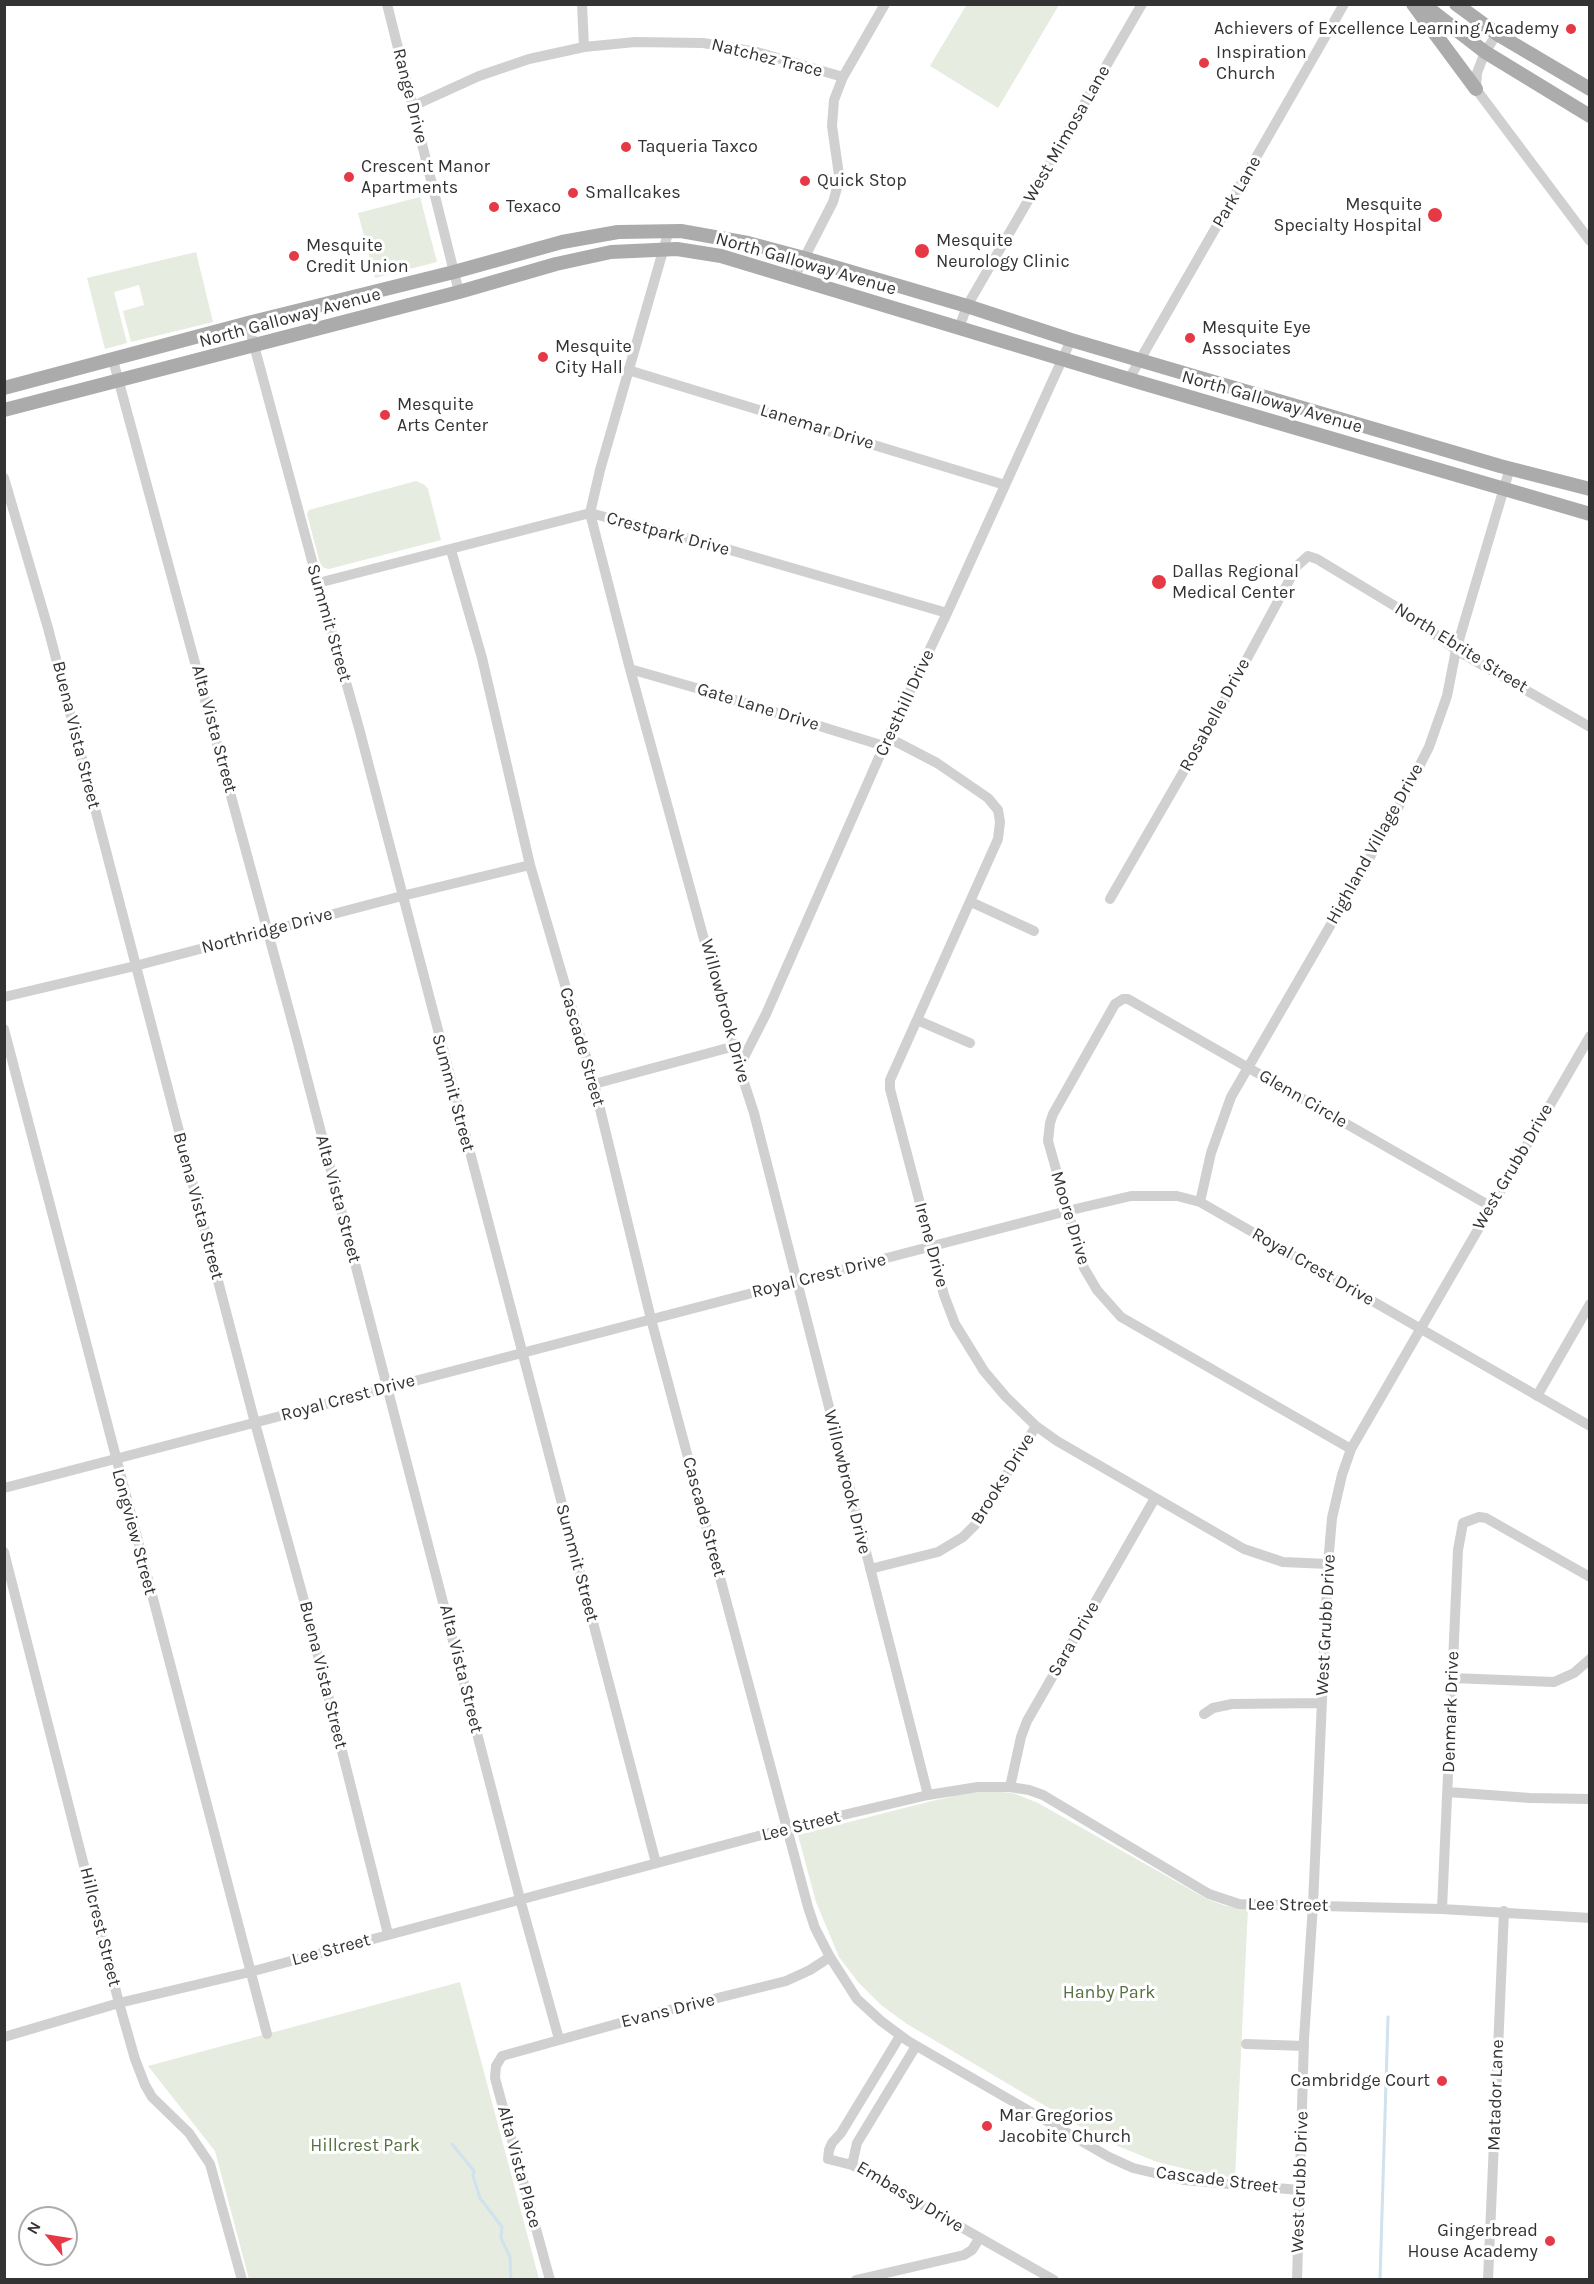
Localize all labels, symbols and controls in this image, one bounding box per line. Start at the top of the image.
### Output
place label: Achievers of Excellence Learning Academy [1214,18,1559,40]
marker: Achievers of Excellence Learning Academy [1564,22,1578,36]
street label: Natchez Trace [709,34,825,82]
place label: Inspiration Church [1216,42,1306,84]
street label: Range Drive [388,46,432,146]
marker: Inspiration Church [1197,56,1211,70]
street label: West Mimosa Lane [1019,62,1115,206]
place label: Taqueria Taxco [638,136,758,158]
marker: Taqueria Taxco [619,140,633,154]
street label: Park Lane [1208,152,1266,232]
place label: Crescent Manor Apartments [361,156,490,198]
marker: Crescent Manor Apartments [342,170,356,184]
place label: Quick Stop [817,170,907,192]
marker: Quick Stop [798,174,812,188]
place label: Smallcakes [585,182,681,204]
marker: Smallcakes [566,186,580,200]
place label: Mesquite Specialty Hospital [1273,194,1422,236]
place label: Texaco [506,196,561,218]
marker: Texaco [487,200,501,214]
marker: Mesquite Specialty Hospital [1426,206,1444,224]
street label: North Galloway Avenue [713,228,899,300]
place label: Mesquite Neurology Clinic [936,230,1070,272]
place label: Mesquite Credit Union [306,235,409,278]
marker: Mesquite Neurology Clinic [913,242,931,260]
marker: Mesquite Credit Union [287,249,301,263]
street label: North Galloway Avenue [197,283,383,353]
place label: Mesquite Eye Associates [1202,317,1311,360]
marker: Mesquite Eye Associates [1183,331,1197,345]
place label: Mesquite City Hall [555,336,632,378]
marker: Mesquite City Hall [536,350,550,364]
street label: North Galloway Avenue [1179,366,1365,438]
place label: Mesquite Arts Center [397,394,488,436]
street label: Lanemar Drive [757,399,877,455]
marker: Mesquite Arts Center [378,408,392,422]
street label: Crestpark Drive [604,507,732,561]
place label: Dallas Regional Medical Center [1172,561,1299,604]
street label: Summit Street [302,562,356,684]
marker: Dallas Regional Medical Center [1150,573,1168,591]
street label: North Ebrite Street [1390,598,1532,698]
street label: Cresthill Drive [871,646,939,760]
street label: Rosabelle Drive [1175,655,1255,775]
street label: Buena Vista Street [47,659,105,811]
street label: Alta Vista Street [187,663,241,795]
street label: Gate Lane Drive [694,678,822,736]
street label: Highland Village Drive [1322,760,1428,928]
street label: Northridge Drive [199,903,335,959]
street label: Willowbrook Drive [695,937,755,1085]
street label: Cascade Street [555,985,609,1109]
street label: Summit Street [427,1032,479,1154]
street label: Glenn Circle [1255,1065,1351,1133]
street label: West Grubb Drive [1468,1100,1558,1234]
street label: Buena Vista Street [168,1130,228,1282]
street label: Alta Vista Street [311,1133,365,1265]
street label: Moore Drive [1045,1168,1095,1268]
street label: Irene Drive [909,1200,953,1290]
street label: Royal Crest Drive [1248,1223,1378,1311]
street label: Royal Crest Drive [750,1249,888,1303]
street label: Royal Crest Drive [279,1370,417,1426]
street label: Willowbrook Drive [819,1408,875,1556]
street label: Brooks Drive [966,1429,1040,1529]
street label: Cascade Street [678,1455,730,1579]
street label: Longview Street [107,1467,161,1597]
street label: Summit Street [551,1502,603,1624]
street label: West Grubb Drive [1312,1554,1340,1696]
street label: Sara Drive [1044,1597,1104,1681]
street label: Buena Vista Street [294,1599,352,1751]
street label: Alta Vista Street [435,1603,487,1735]
street label: Denmark Drive [1438,1651,1464,1773]
street label: Lee Street [759,1806,843,1846]
street label: Hillcrest Street [75,1865,125,1989]
street label: Lee Street [1248,1893,1328,1917]
street label: Lee Street [289,1929,373,1971]
park label: Hanby Park [1063,1982,1155,2004]
street label: Evans Drive [619,1989,717,2033]
street label: Matador Lane [1483,2039,1509,2151]
place label: Cambridge Court [1290,2070,1430,2092]
marker: Cambridge Court [1435,2074,1449,2088]
street label: Alta Vista Place [492,2104,546,2230]
place label: Mar Gregorios Jacobite Church [999,2105,1131,2148]
street label: West Grubb Drive [1287,2111,1313,2253]
marker: Mar Gregorios Jacobite Church [980,2119,994,2133]
park label: Hillcrest Park [310,2135,420,2157]
street label: Embassy Drive [853,2157,967,2237]
street label: Cascade Street [1155,2162,1279,2198]
north arrow [18,2206,78,2266]
text: N [23,2218,45,2237]
place label: Gingerbread House Academy [1408,2220,1538,2262]
marker: Gingerbread House Academy [1543,2234,1557,2248]

